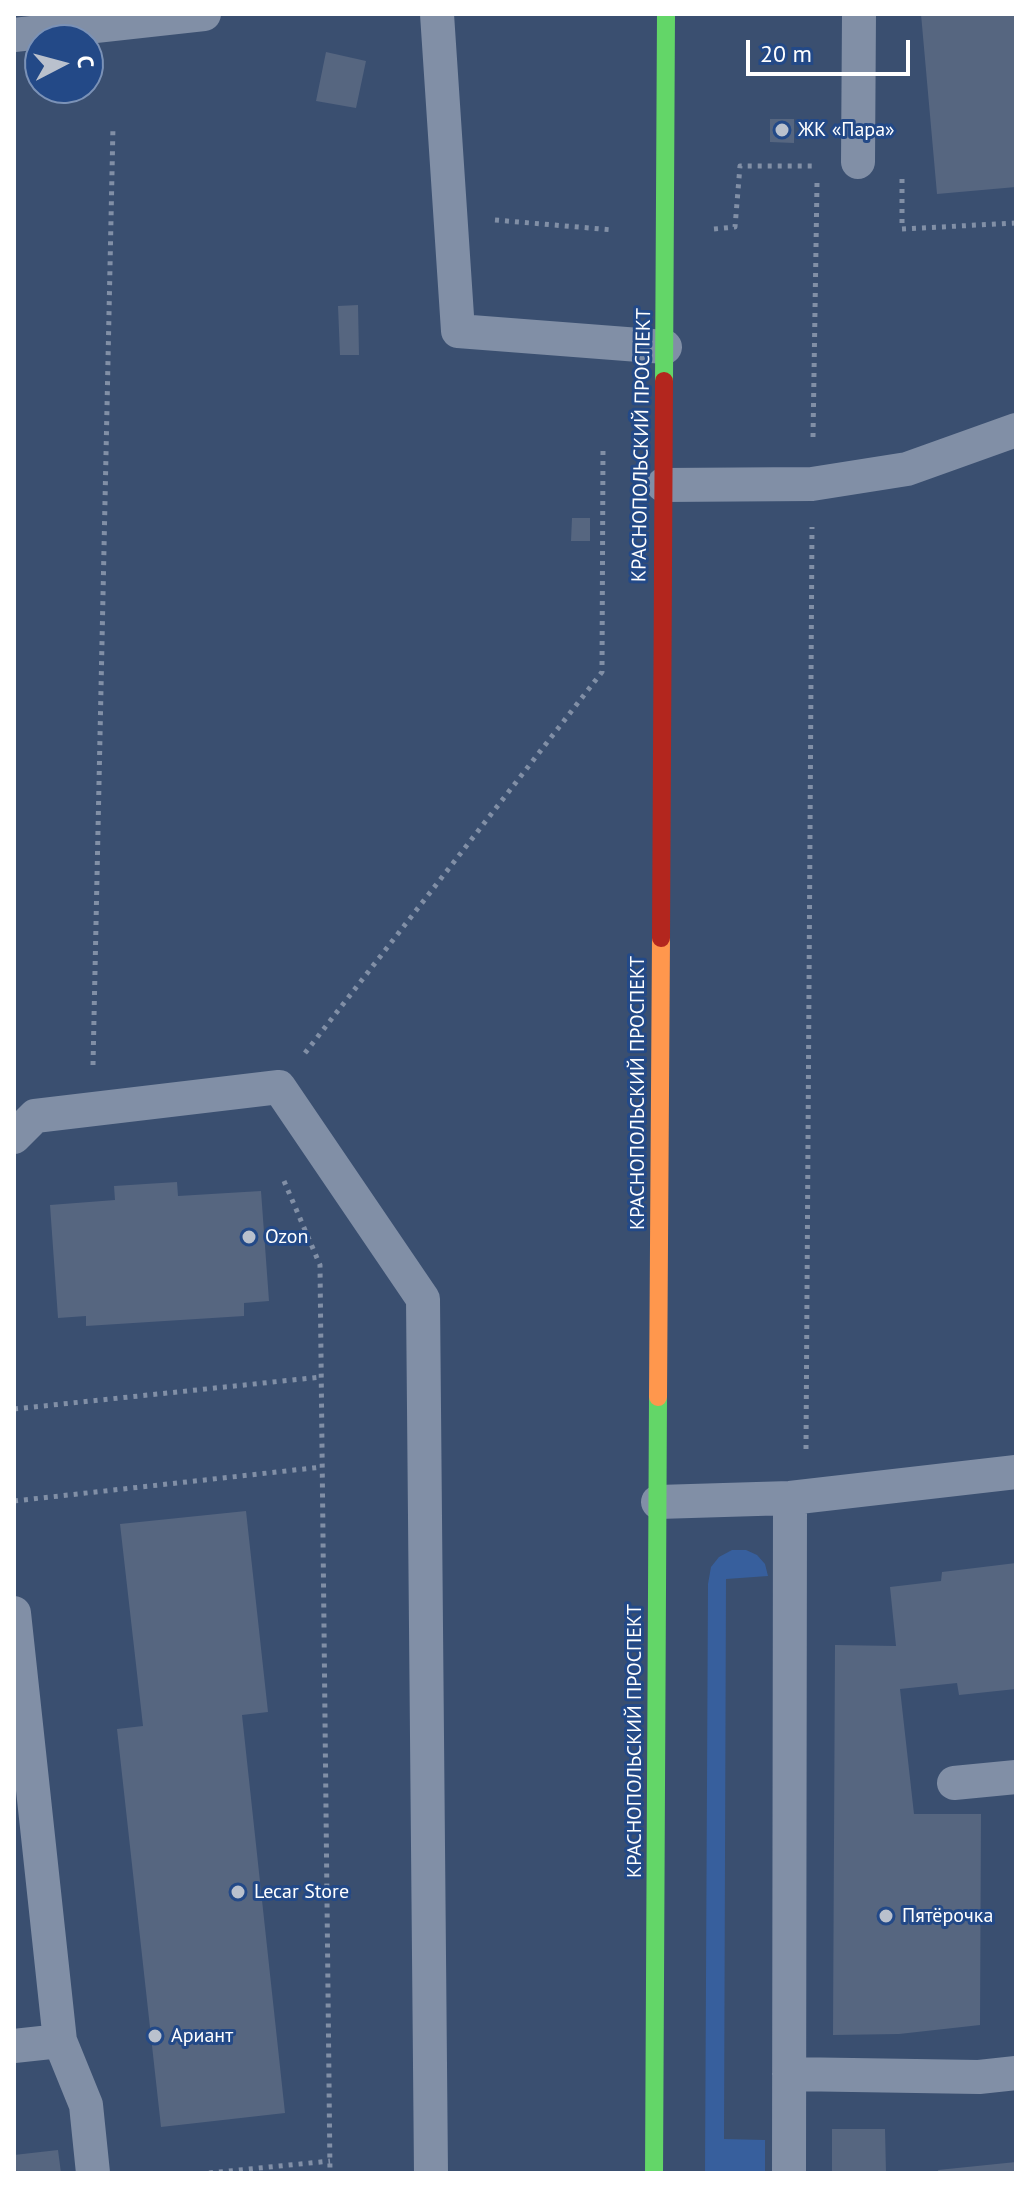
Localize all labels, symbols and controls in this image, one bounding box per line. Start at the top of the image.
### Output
north arrow [24,24,104,104]
scale bar [750,24,914,74]
text: 20 m [760,38,812,69]
text: С [71,54,100,69]
place label: ЖК «Пара» [798,118,895,142]
marker: ЖК «Пара» [773,121,791,139]
street label: КРАСНОПОЛЬСКИЙ ПРОСПЕКТ [628,308,656,582]
street label: КРАСНОПОЛЬСКИЙ ПРОСПЕКТ [626,956,650,1230]
place label: Ozon [265,1225,308,1249]
marker: Ozon [240,1228,258,1246]
street label: КРАСНОПОЛЬСКИЙ ПРОСПЕКТ [623,1604,647,1878]
place label: Lecar Store [254,1880,349,1904]
marker: Lecar Store [229,1883,247,1901]
place label: Пятёрочка [902,1904,993,1928]
marker: Пятёрочка [877,1907,895,1925]
place label: Ариант [171,2024,233,2048]
marker: Ариант [146,2027,164,2045]

